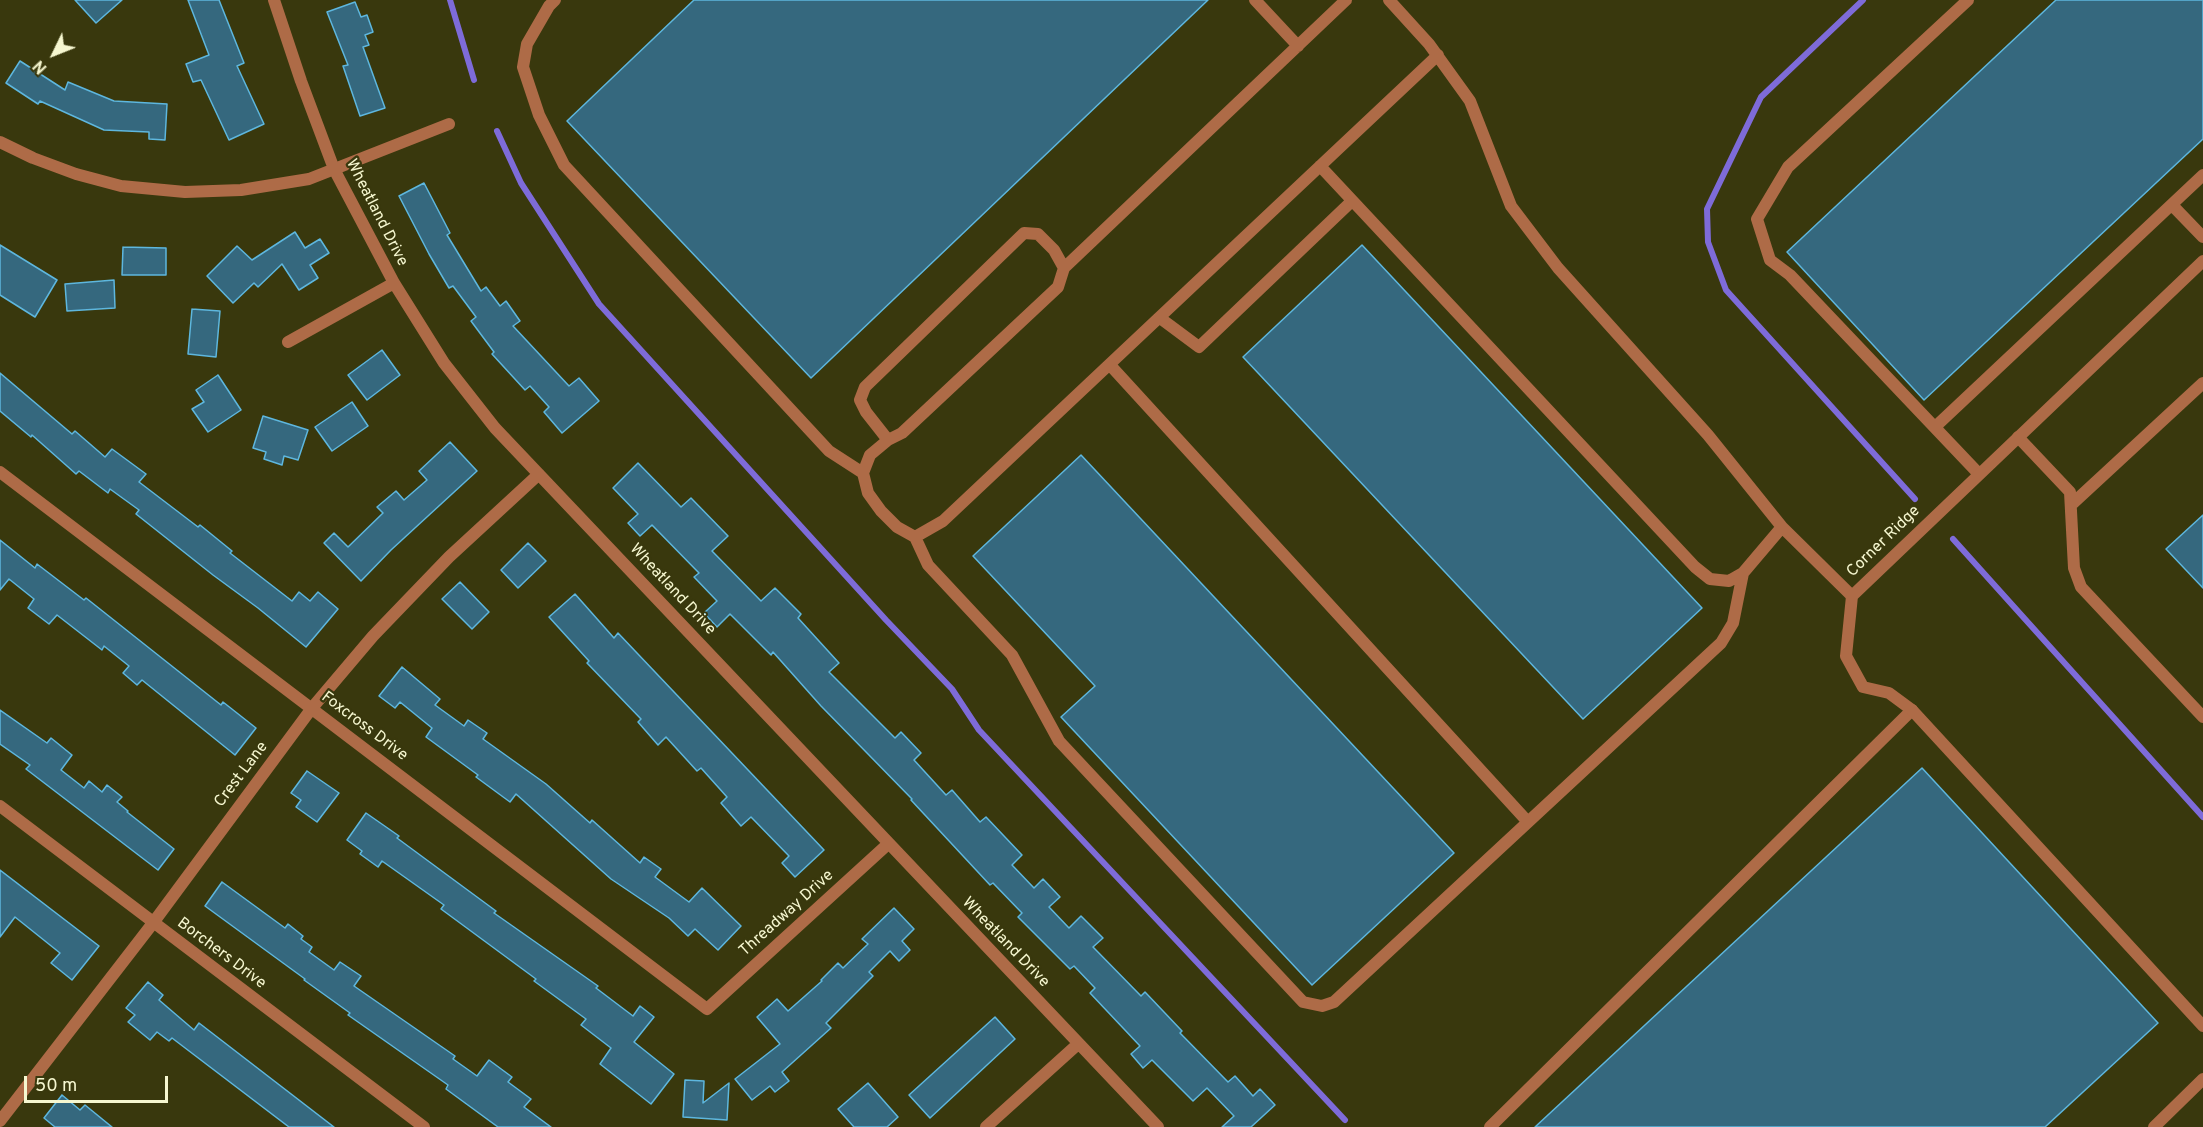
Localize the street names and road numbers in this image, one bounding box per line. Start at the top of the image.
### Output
street label: Wheatland Drive [341,156,411,270]
street label: Corner Ridge [1843,502,1925,582]
street label: Wheatland Drive [625,540,719,640]
street label: Foxcross Drive [317,688,411,766]
street label: Crest Lane [211,738,273,812]
street label: Threadway Drive [736,867,838,961]
street label: Wheatland Drive [957,894,1053,992]
street label: Borchers Drive [173,914,269,994]

